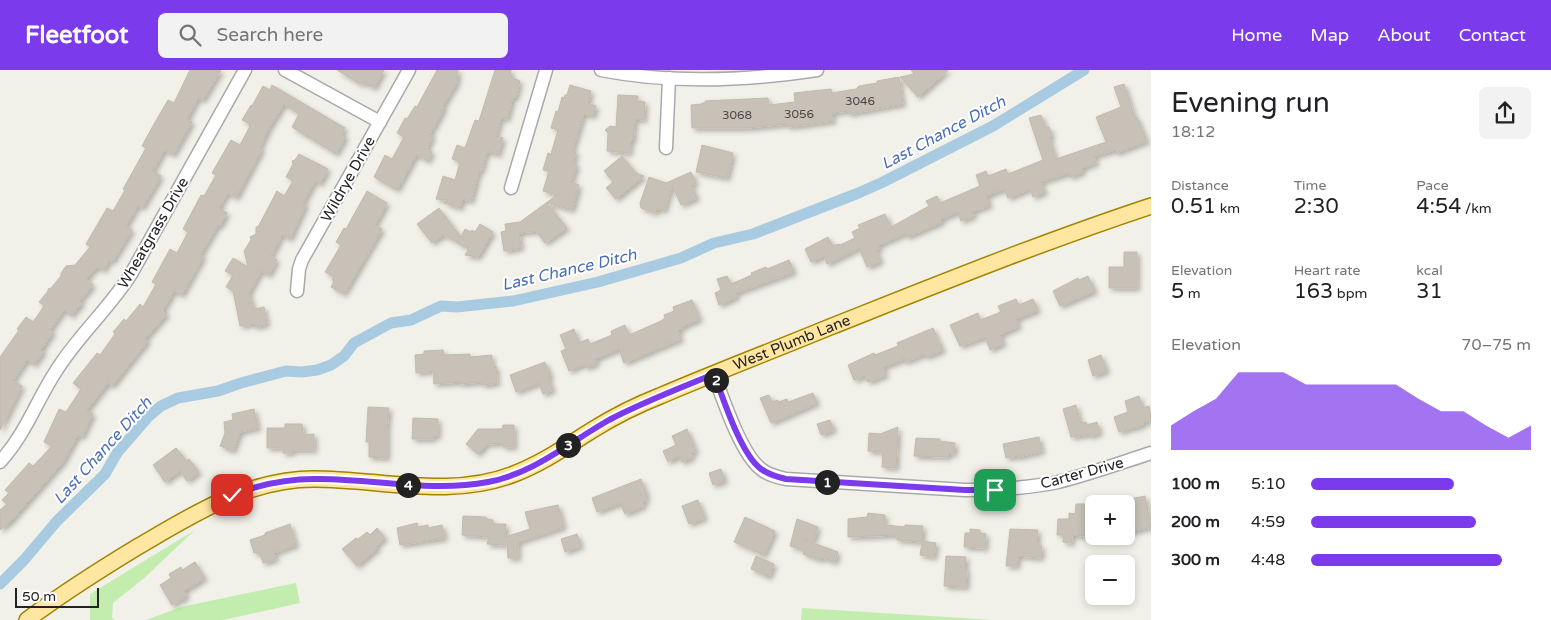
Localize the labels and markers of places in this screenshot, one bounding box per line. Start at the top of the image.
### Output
pin: 2 [704,368,728,392]
pin: 3 [556,432,580,458]
pin [974,469,1016,511]
pin: 1 [814,470,840,494]
pin: 4 [396,472,420,498]
pin [211,474,253,516]

